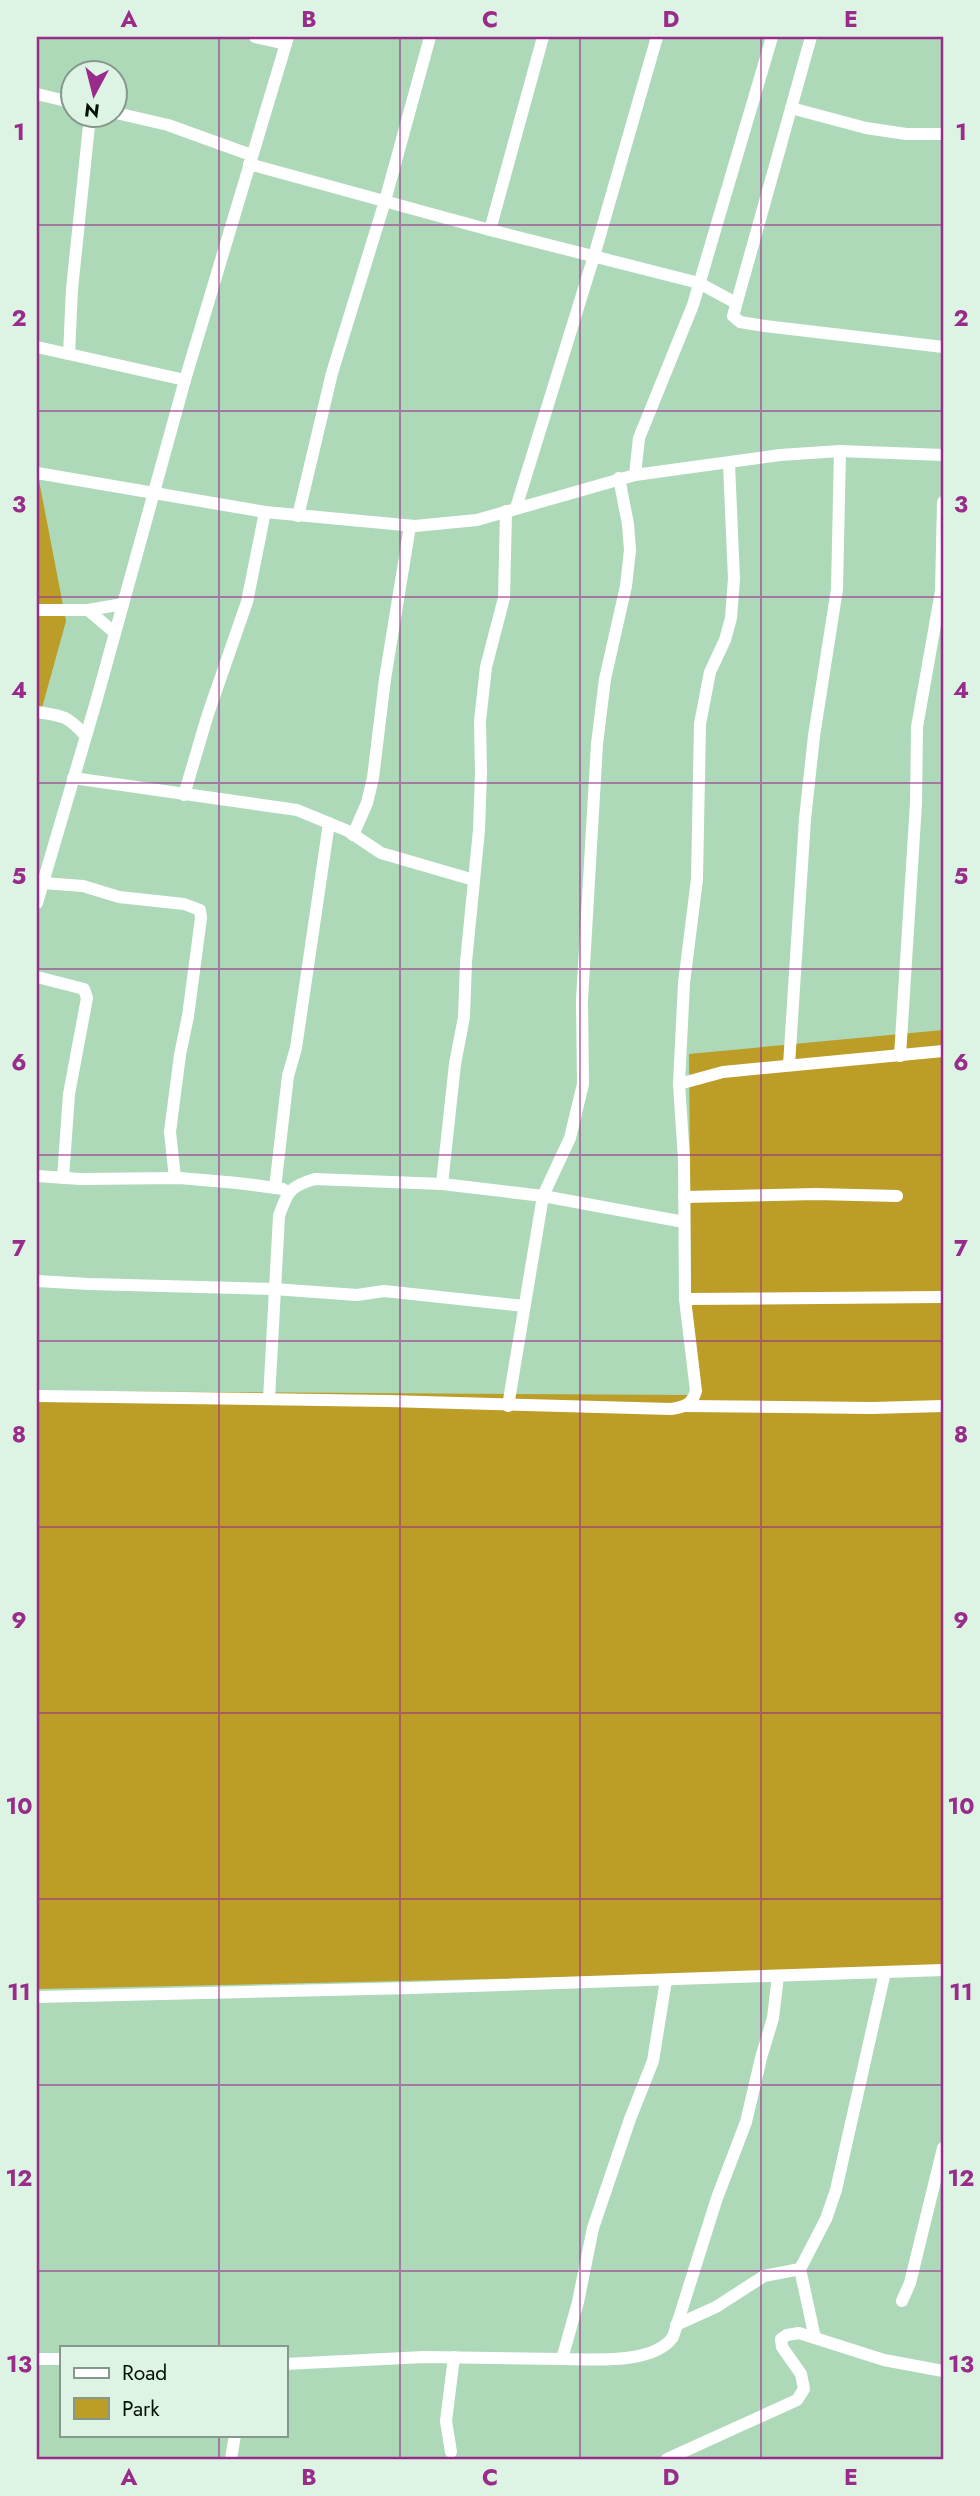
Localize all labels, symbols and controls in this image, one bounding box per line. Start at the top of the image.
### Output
text: A [120,2,138,36]
text: B [301,2,317,36]
text: C [482,2,498,36]
text: D [663,2,680,36]
text: E [844,2,858,36]
north arrow [60,60,130,130]
text: N [83,96,101,125]
text: 1 [13,115,25,149]
text: 1 [955,115,967,149]
text: 2 [11,301,27,335]
text: 2 [953,301,969,335]
text: 3 [12,487,26,521]
text: 3 [954,487,968,521]
text: 4 [11,673,27,707]
text: 4 [953,673,969,707]
text: 5 [12,859,26,893]
text: 5 [954,859,968,893]
text: 6 [11,1045,27,1079]
text: 6 [953,1045,969,1079]
text: 7 [12,1231,26,1265]
text: 7 [954,1231,968,1265]
text: 8 [12,1417,26,1451]
text: 8 [954,1417,968,1451]
text: 9 [11,1603,27,1637]
text: 9 [953,1603,969,1637]
text: 10 [6,1789,32,1823]
text: 10 [948,1789,974,1823]
text: 11 [7,1975,31,2009]
text: 11 [949,1975,973,2009]
text: 12 [6,2161,32,2195]
text: 12 [948,2161,974,2195]
legend [60,2346,287,2436]
text: 13 [6,2347,32,2381]
text: 13 [948,2347,974,2381]
text: Road [122,2358,167,2388]
text: Park [122,2394,160,2424]
text: A [120,2460,138,2494]
text: B [301,2460,317,2494]
text: C [482,2460,498,2494]
text: D [663,2460,680,2494]
text: E [844,2460,858,2494]

